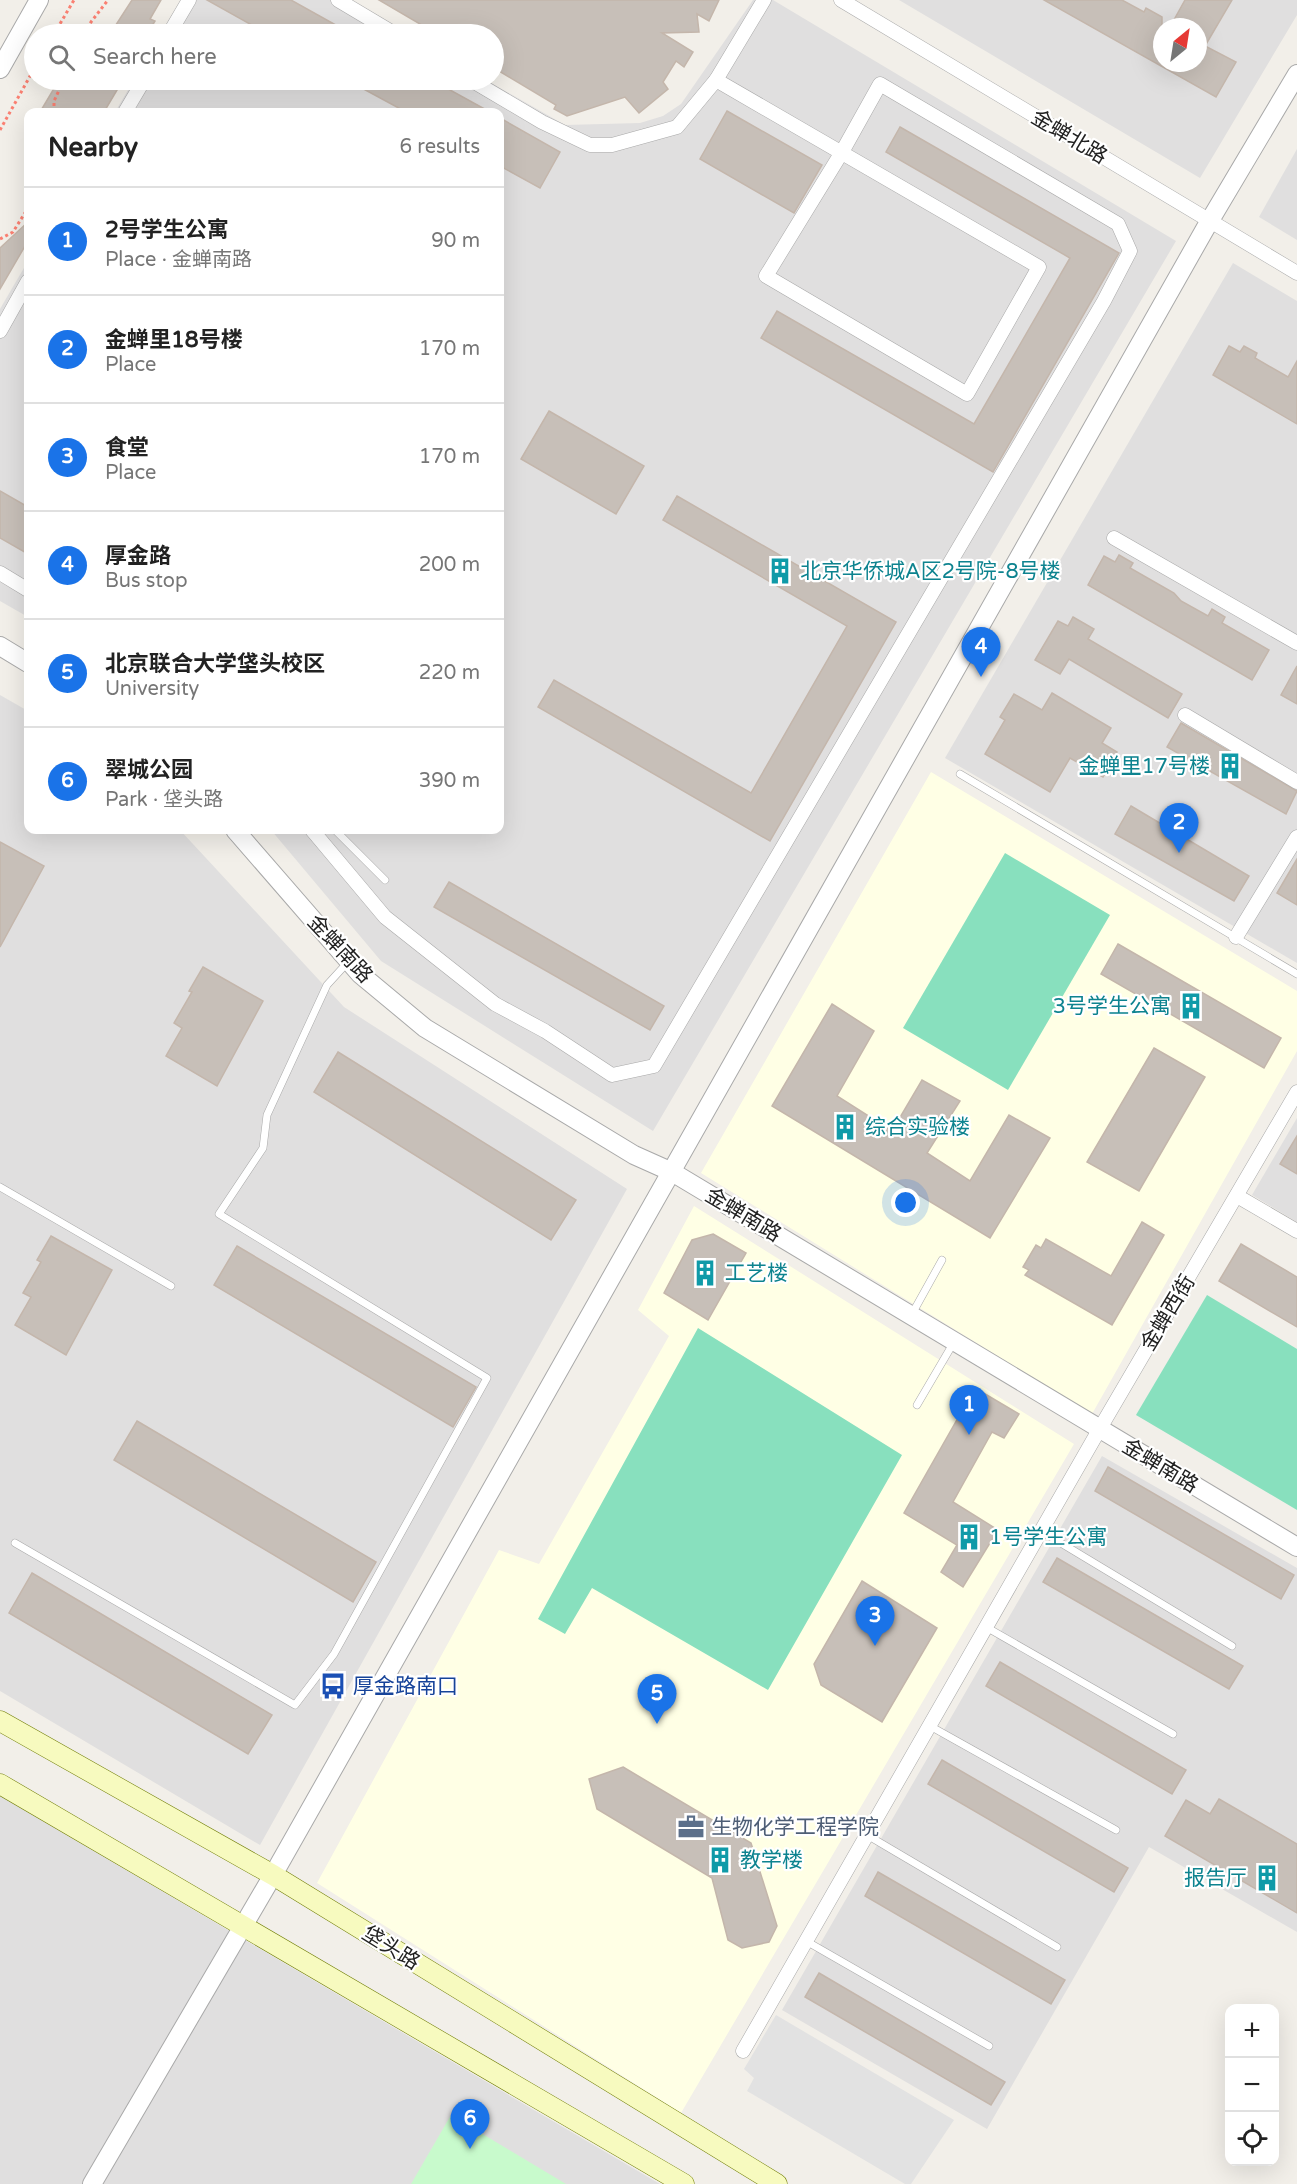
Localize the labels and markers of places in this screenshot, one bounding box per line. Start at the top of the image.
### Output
building icon: 北京华侨城A区2号院-8号楼 [765,556,795,586]
place label: 北京华侨城A区2号院-8号楼 [800,559,1061,584]
pin: 4 [962,628,1000,677]
building icon: 金蝉里17号楼 [1215,751,1245,781]
place label: 金蝉里17号楼 [1079,754,1210,779]
pin: 2 [1160,804,1198,853]
building icon: 3号学生公寓 [1176,991,1206,1021]
place label: 3号学生公寓 [1053,994,1171,1019]
building icon: 综合实验楼 [830,1112,860,1142]
place label: 综合实验楼 [865,1115,970,1140]
building icon: 工艺楼 [690,1258,720,1288]
place label: 工艺楼 [725,1261,788,1286]
pin: 1 [950,1386,988,1435]
building icon: 1号学生公寓 [954,1522,984,1552]
place label: 1号学生公寓 [989,1525,1107,1550]
pin: 3 [856,1596,894,1646]
bus stop icon: 厚金路南口 [318,1671,348,1701]
place label: 厚金路南口 [353,1674,458,1699]
pin: 5 [638,1674,676,1724]
office icon: 生物化学工程学院 [676,1812,706,1842]
place label: 生物化学工程学院 [711,1815,879,1840]
building icon: 教学楼 [705,1845,735,1875]
place label: 教学楼 [740,1848,803,1873]
building icon: 报告厅 [1252,1863,1282,1893]
place label: 报告厅 [1184,1866,1247,1891]
pin: 6 [450,2100,490,2149]

